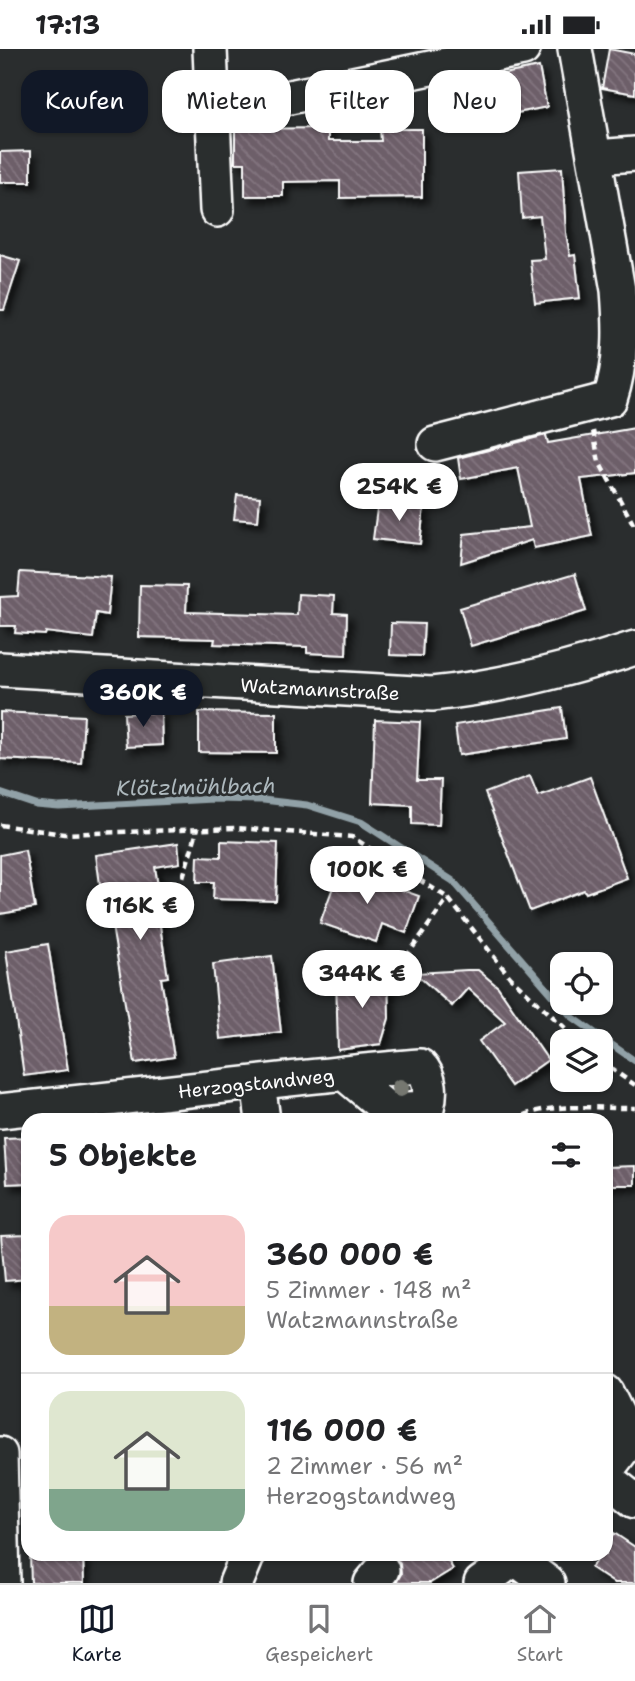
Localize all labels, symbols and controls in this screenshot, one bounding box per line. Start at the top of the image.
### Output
text: 17:13 [35,7,100,42]
chip: Kaufen [21,70,148,133]
chip: Mieten [162,70,291,133]
chip: Filter [305,70,414,133]
chip: Neu [428,70,521,133]
pin: 254K € [342,463,456,523]
text: 254K € [356,471,442,501]
pin: 360K € [86,669,200,729]
street label: Watzmannstraße [240,673,400,706]
text: 360K € [99,677,187,707]
water label: Klötzlmühlbach [116,772,276,802]
pin: 100K € [310,847,424,906]
text: 100K € [326,854,408,884]
pin: 116K € [83,883,197,942]
text: 116K € [102,890,178,920]
pin: 344K € [305,951,419,1010]
map controls [550,952,613,1092]
button: locate [550,952,613,1015]
text: 344K € [318,958,406,988]
button: layers [550,1029,613,1092]
street label: Herzogstandweg [177,1063,335,1104]
text: 5 Objekte [49,1135,197,1176]
icon: filters [547,1136,585,1174]
text: 360 000 € [266,1234,433,1275]
icon: home [105,1243,189,1327]
text: 5 Zimmer · 148 m² [266,1275,472,1305]
text: Watzmannstraße [266,1305,459,1335]
text: 116 000 € [266,1410,417,1451]
icon: home [105,1419,189,1503]
text: 2 Zimmer · 56 m² [266,1451,463,1481]
text: Herzogstandweg [266,1481,456,1511]
tab: Karte [72,1600,122,1667]
tab: Gespeichert [265,1600,373,1667]
tab: Start [517,1600,563,1667]

